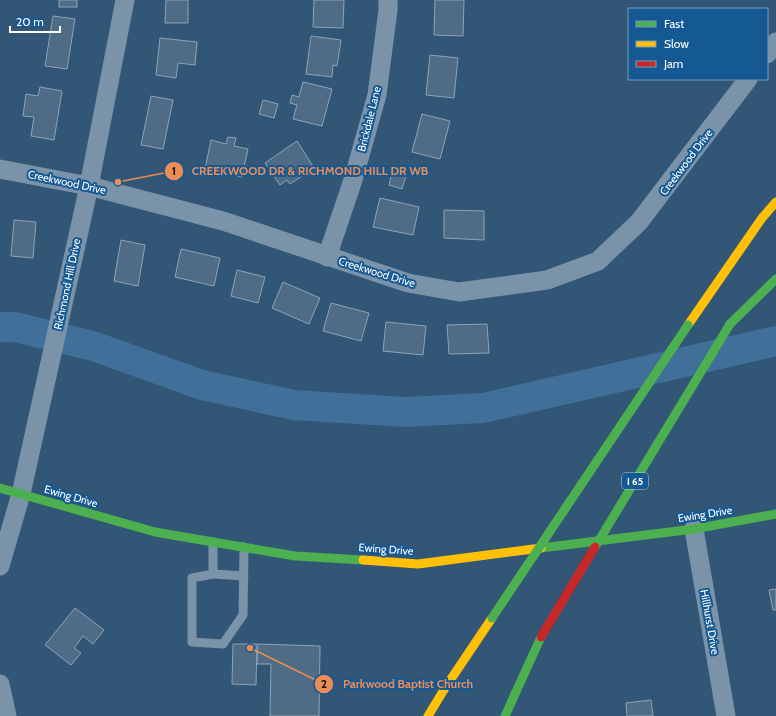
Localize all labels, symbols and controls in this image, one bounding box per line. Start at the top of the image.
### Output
scale bar [10,8,60,34]
legend [628,8,768,80]
text: 20 m [16,14,44,29]
text: Fast [664,16,684,31]
text: Slow [664,36,689,51]
text: Jam [663,56,683,71]
street label: Brickdale Lane [354,85,384,153]
street label: Creekwood Drive [656,126,716,198]
callout: CREEKWOOD DR & RICHMOND HILL DR WB [164,159,436,183]
text: 1 [172,163,176,178]
text: CREEKWOOD DR & RICHMOND HILL DR WB [192,163,429,178]
street label: Creekwood Drive [27,167,108,197]
street label: Richmond Hill Drive [51,237,84,331]
street label: Creekwood Drive [337,254,417,290]
road number: I 65 [622,473,648,489]
street label: Ewing Drive [43,482,100,510]
street label: Ewing Drive [677,503,734,525]
street label: Ewing Drive [358,540,414,558]
street label: Hillhurst Drive [697,588,723,656]
callout: Parkwood Baptist Church [314,672,481,696]
text: 2 [321,676,327,691]
text: Parkwood Baptist Church [343,676,473,691]

